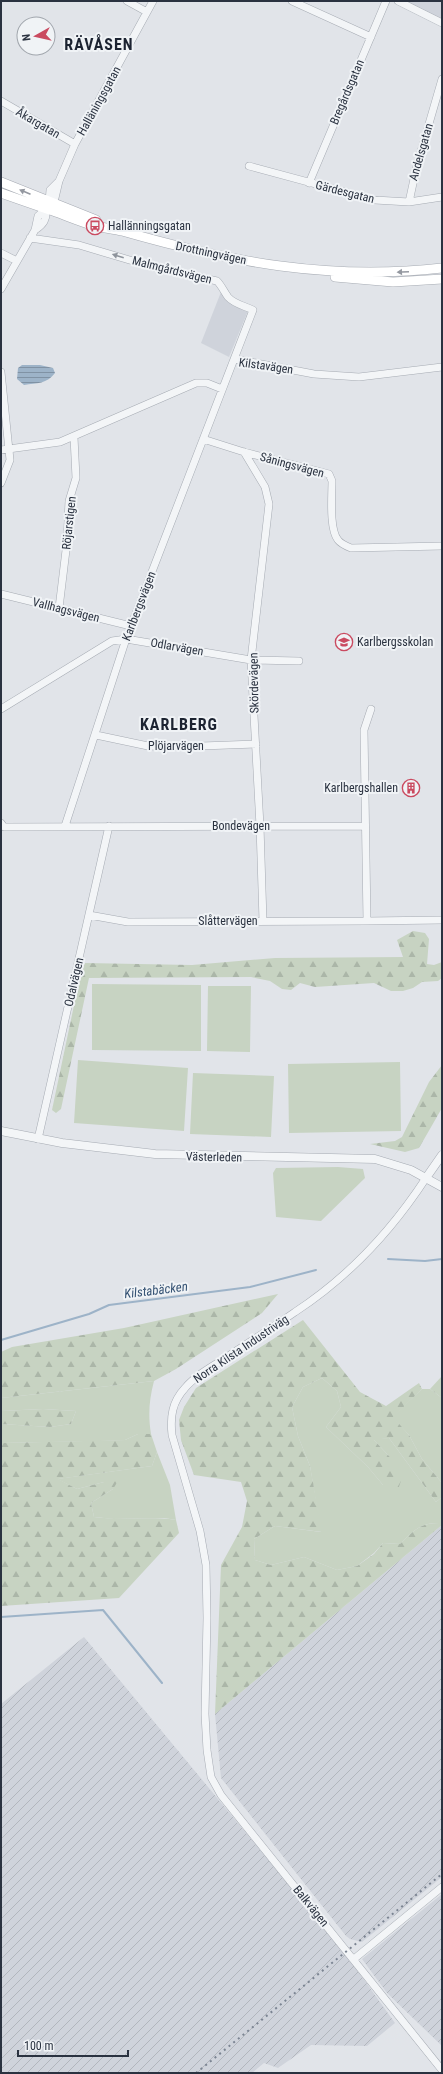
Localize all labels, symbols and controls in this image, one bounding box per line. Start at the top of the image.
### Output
north arrow [16,16,56,56]
text: N [20,33,33,42]
district label: RÄVÅSEN [64,34,134,54]
street label: Bregårdsgatan [327,57,367,127]
street label: Halläningsgatan [74,64,124,138]
street label: Åkargatan [14,103,64,141]
street label: Andelsgatan [406,121,436,182]
street label: Gärdesgatan [314,178,376,206]
one-way arrow [19,189,31,195]
bus stop icon: Hallänningsgatan [85,216,105,236]
place label: Hallänningsgatan [108,219,191,233]
street label: Drottningvägen [174,239,248,267]
one-way arrow [111,253,123,259]
street label: Malmgårdsvägen [131,253,213,287]
one-way arrow [397,268,409,275]
street label: Kilstavägen [238,355,294,377]
street label: Såningsvägen [258,450,326,480]
street label: Röjarstigen [59,495,79,550]
street label: Karlbergsvägen [119,569,159,643]
street label: Vallhagsvägen [31,595,101,625]
school or university icon: Karlbergsskolan [334,632,354,652]
street label: Odlarvägen [149,635,205,659]
place label: Karlbergsskolan [357,635,434,649]
street label: Skördevägen [246,652,262,714]
district label: KARLBERG [140,715,218,734]
street label: Plöjarvägen [148,739,204,753]
building icon: Karlbergshallen [401,778,421,798]
place label: Karlbergshallen [324,781,398,795]
street label: Bondevägen [212,819,270,833]
street label: Slåttervägen [198,914,258,928]
street label: Odalvägen [62,956,86,1008]
street label: Västerleden [186,1150,242,1164]
water label: Kilstabäcken [123,1279,189,1301]
street label: Norra Kilsta Industriväg [191,1312,291,1386]
street label: Balkvägen [290,1883,332,1929]
scale bar [18,2032,128,2058]
text: 100 m [24,2039,54,2053]

